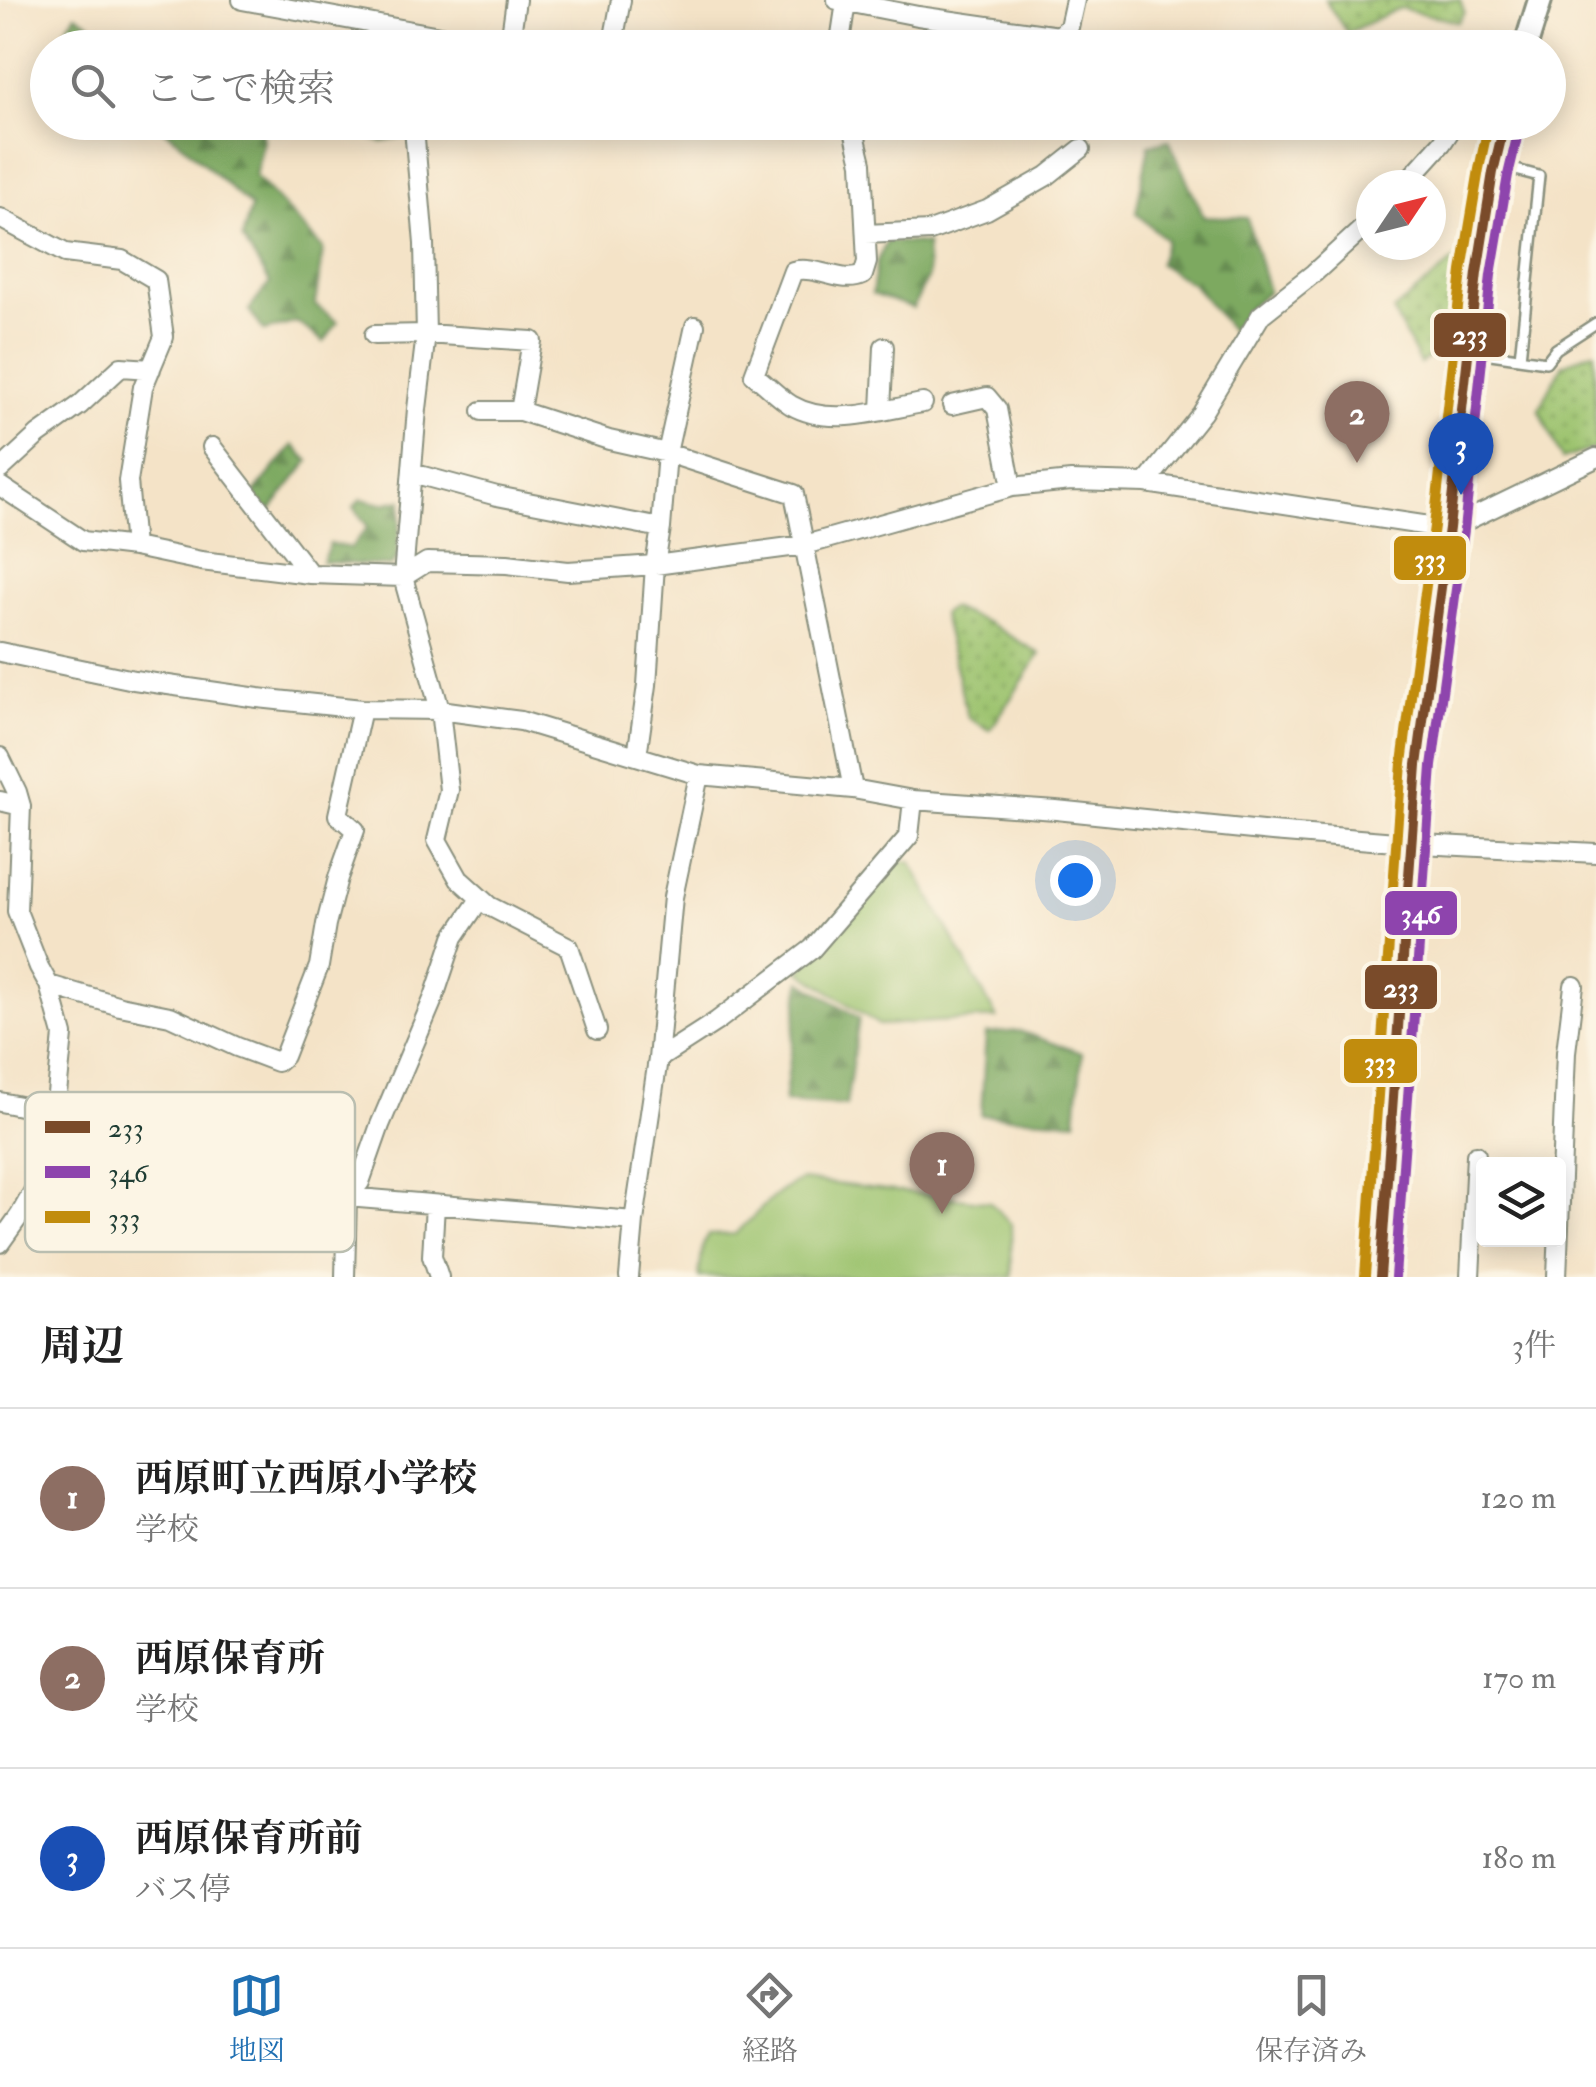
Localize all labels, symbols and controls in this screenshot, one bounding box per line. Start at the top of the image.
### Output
search box [30,30,1566,140]
icon: search [65,58,120,113]
text: ここで検索 [145,65,335,113]
north arrow [1356,170,1446,260]
line badge: 233 [1432,311,1508,359]
text: 233 [1452,318,1488,353]
pin: 2 [1324,380,1390,463]
pin: 3 [1428,412,1494,495]
line badge: 333 [1392,534,1468,582]
text: 333 [1414,542,1446,577]
your location [1050,855,1101,906]
line badge: 346 [1383,889,1459,937]
text: 346 [1401,897,1443,932]
line badge: 233 [1363,963,1439,1011]
text: 233 [1383,971,1419,1006]
line badge: 333 [1342,1037,1419,1085]
text: 333 [1364,1045,1396,1080]
legend [25,1092,355,1252]
text: 233 [108,1111,144,1146]
pin: 1 [910,1132,974,1214]
text: 346 [108,1156,150,1191]
map controls [1476,1157,1566,1247]
button: layers [1476,1157,1566,1247]
text: 333 [108,1201,140,1236]
text: 周辺 [40,1321,124,1373]
text: 3件 [1512,1326,1556,1366]
text: 西原町立西原小学校 [135,1455,477,1503]
text: 1 [67,1478,78,1518]
text: 120 m [1480,1478,1556,1518]
text: 学校 [135,1510,199,1550]
text: 西原保育所 [135,1635,325,1683]
text: 2 [64,1658,81,1698]
text: 170 m [1482,1658,1556,1698]
text: 学校 [135,1690,199,1730]
text: 西原保育所前 [135,1815,363,1863]
text: 3 [66,1838,79,1878]
text: 180 m [1482,1838,1556,1878]
text: バス停 [135,1870,231,1910]
tab: 地図 [229,1968,285,2069]
tab: 経路 [742,1968,798,2069]
tab: 保存済み [1255,1968,1367,2069]

